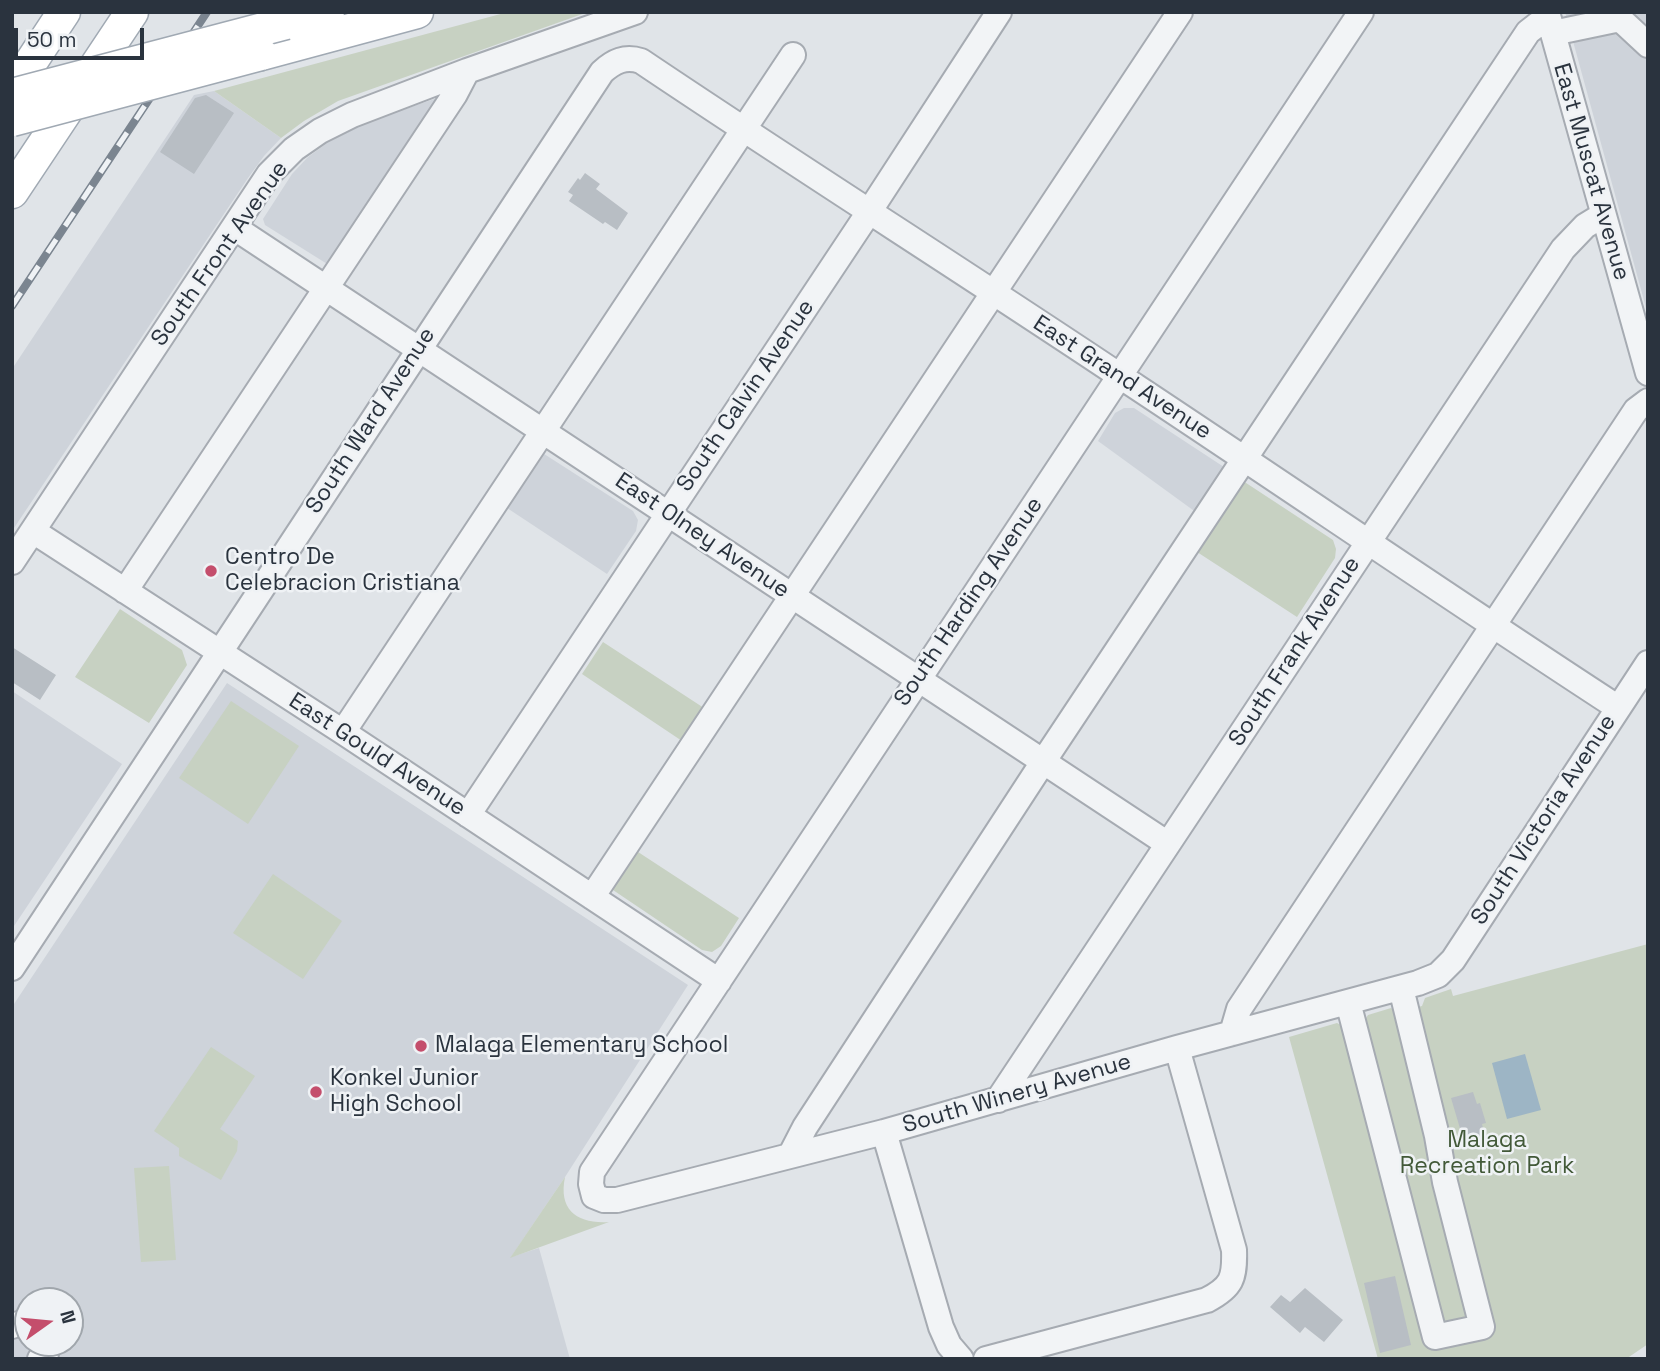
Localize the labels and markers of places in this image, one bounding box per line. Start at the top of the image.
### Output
place label: Centro De Celebracion Cristiana [225,544,460,598]
marker: Centro De Celebracion Cristiana [203,563,219,579]
place label: Malaga Elementary School [435,1032,728,1060]
marker: Malaga Elementary School [413,1038,429,1054]
place label: Konkel Junior High School [330,1065,479,1119]
marker: Konkel Junior High School [308,1084,324,1100]

